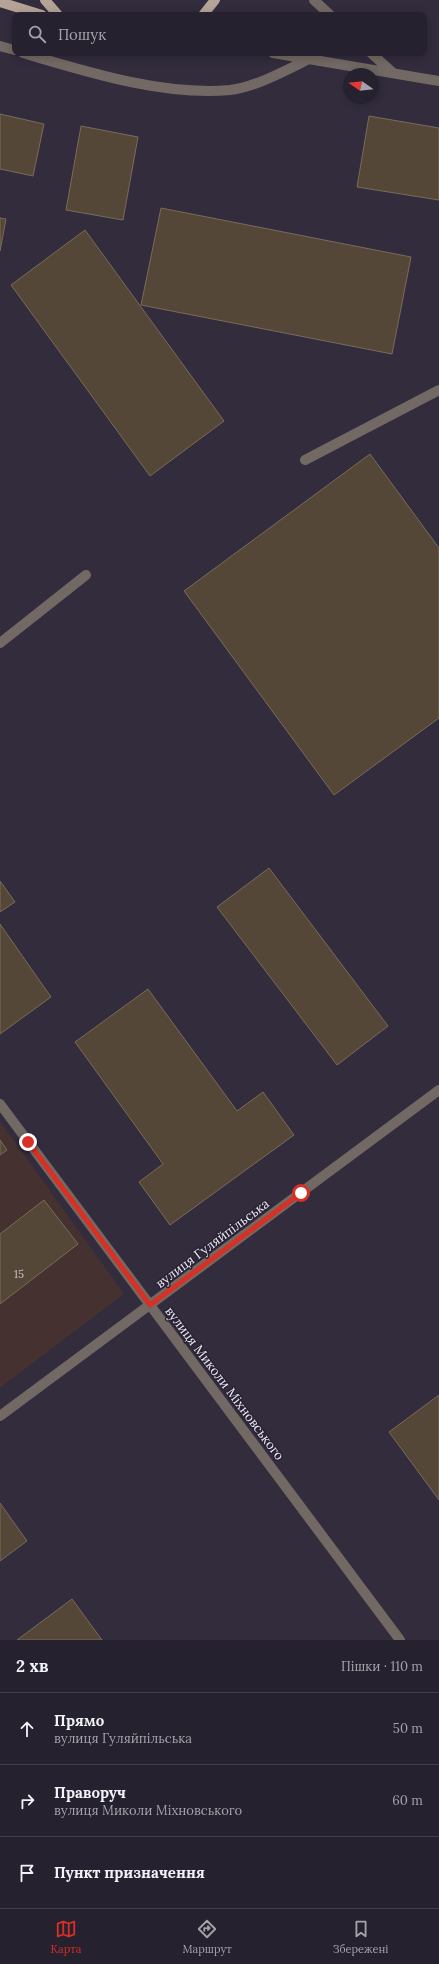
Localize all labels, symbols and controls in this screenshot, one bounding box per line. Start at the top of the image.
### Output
search box [12,12,427,56]
icon: search [26,23,48,45]
text: Пошук [58,25,106,44]
north arrow [343,68,379,104]
route end [19,1133,37,1151]
route start [292,1184,310,1202]
street label: вулиця Гуляйпільська [152,1195,273,1292]
house number: 15 [14,1267,24,1281]
street label: вулиця Миколи Міхновського [161,1303,288,1464]
text: 2 хв [16,1655,49,1677]
text: Пішки · 110 m [341,1658,423,1675]
text: Прямо [54,1711,104,1730]
icon: ahead [16,1718,38,1740]
text: 50 m [393,1720,423,1737]
text: вулиця Гуляйпільська [54,1730,192,1747]
text: Праворуч [54,1783,126,1802]
icon: right [16,1790,38,1812]
text: 60 m [392,1792,423,1809]
text: вулиця Миколи Міхновського [54,1802,242,1819]
icon: arrive [16,1862,38,1884]
text: Пункт призначення [54,1863,205,1882]
tab: Карта [51,1918,81,1956]
tab: Маршрут [183,1918,232,1956]
tab: Збережені [333,1918,388,1956]

